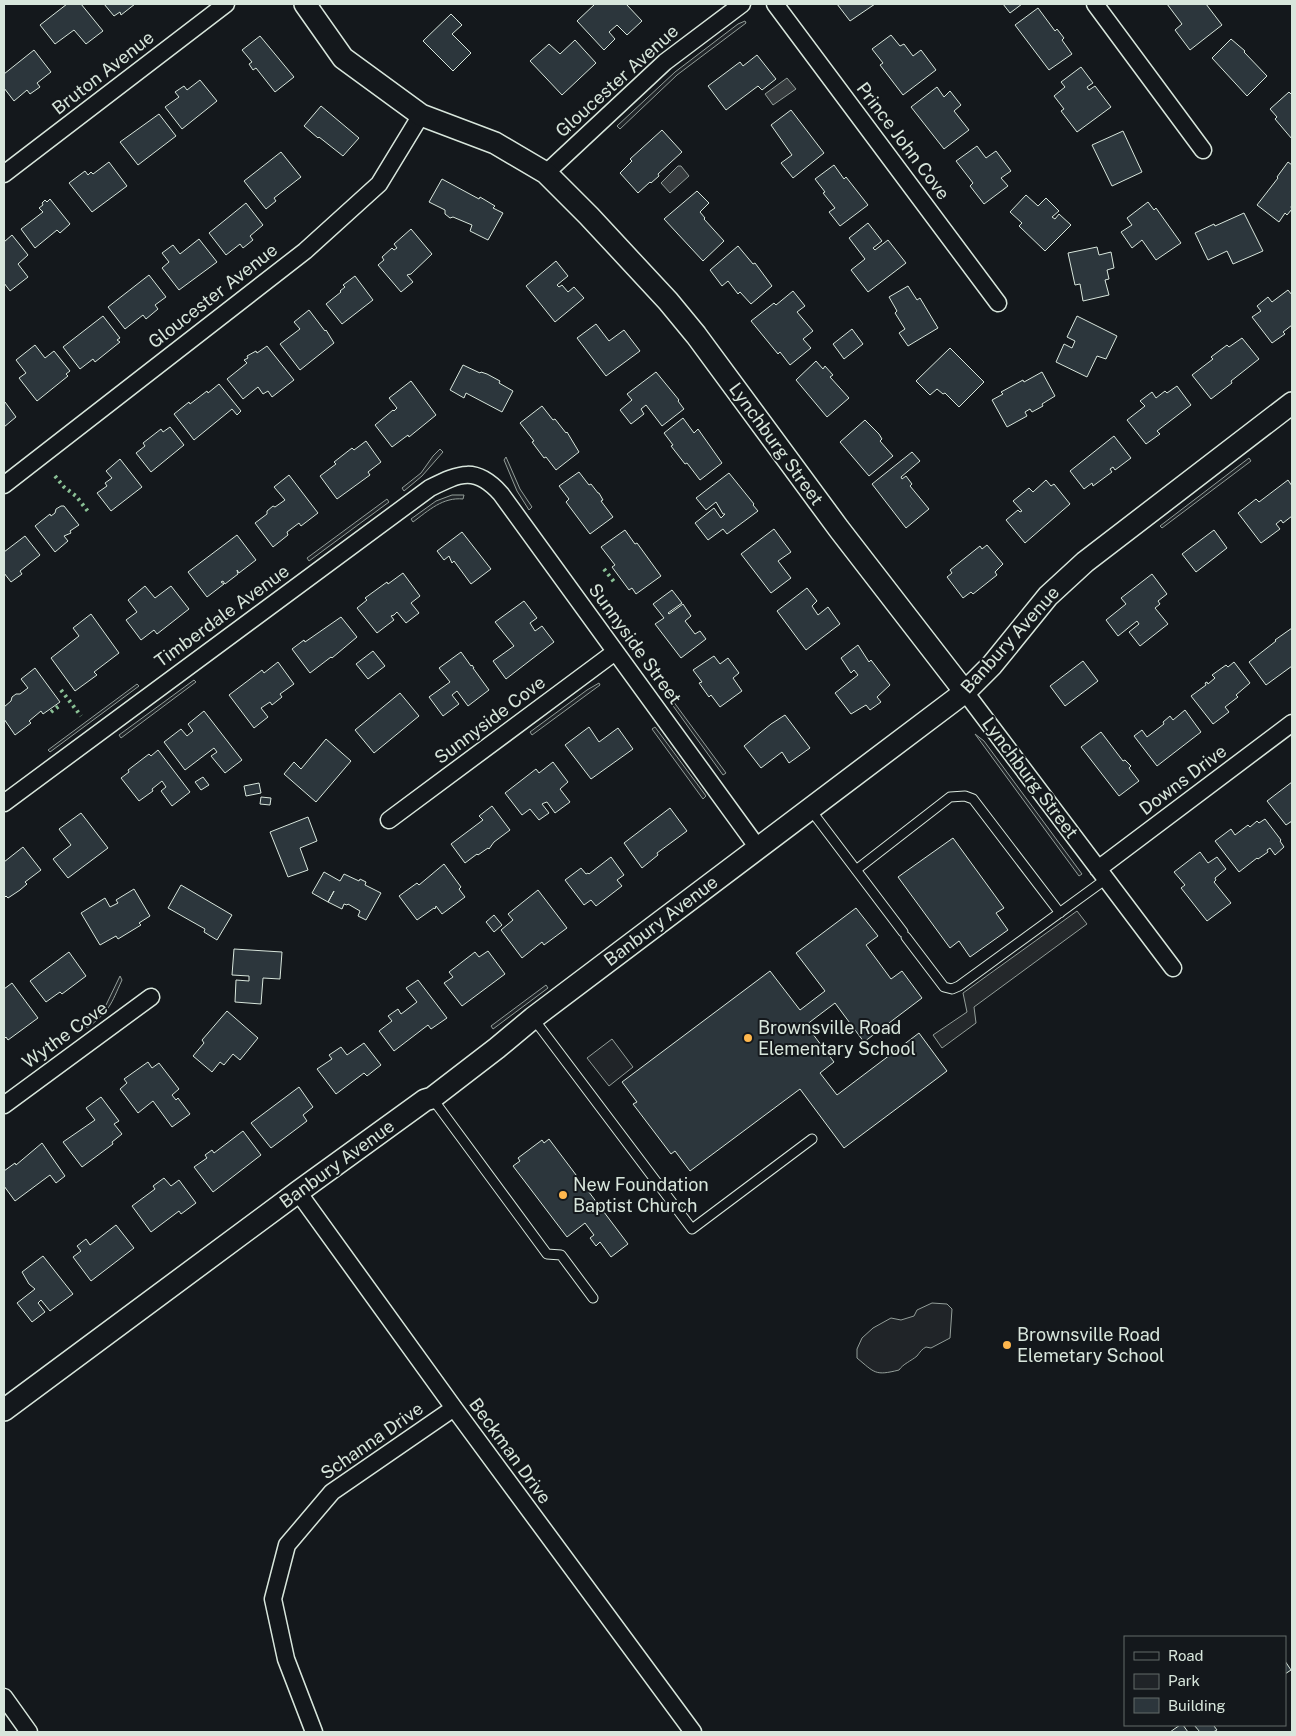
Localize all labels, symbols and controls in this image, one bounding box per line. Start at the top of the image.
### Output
street label: Gloucester Avenue [551,20,682,141]
street label: Bruton Avenue [48,26,158,119]
street label: Prince John Cove [852,78,954,203]
street label: Gloucester Avenue [144,239,281,352]
street label: Lynchburg Street [725,379,828,509]
street label: Timberdale Avenue [151,560,293,671]
street label: Sunnyside Street [585,579,686,708]
street label: Banbury Avenue [956,582,1063,697]
street label: Sunnyside Cove [430,671,549,768]
street label: Lynchburg Street [978,713,1083,842]
street label: Downs Drive [1135,740,1230,819]
street label: Banbury Avenue [600,871,722,970]
street label: Wythe Cove [18,997,111,1073]
place label: Brownsville Road Elementary School [758,1017,916,1059]
marker: Brownsville Road Elementary School [742,1032,754,1044]
street label: Banbury Avenue [275,1115,398,1212]
place label: New Foundation Baptist Church [573,1174,709,1216]
marker: New Foundation Baptist Church [557,1189,569,1201]
place label: Brownsville Road Elemetary School [1017,1324,1165,1366]
marker: Brownsville Road Elemetary School [1001,1339,1013,1351]
street label: Beckman Drive [465,1394,556,1508]
street label: Schanna Drive [316,1398,427,1484]
legend [1124,1636,1286,1726]
text: Road [1168,1647,1204,1664]
text: Park [1168,1672,1200,1689]
text: Building [1168,1697,1226,1714]

